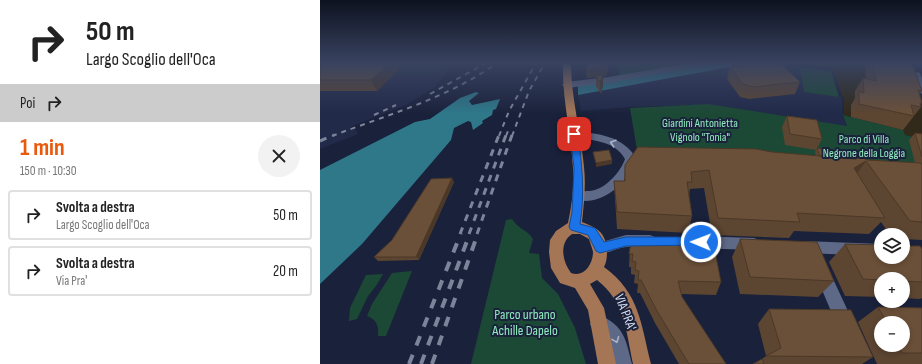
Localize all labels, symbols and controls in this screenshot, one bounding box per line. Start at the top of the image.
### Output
text: 50 m [86,15,135,48]
icon: right [20,16,72,68]
text: Largo Scoglio dell'Oca [86,49,216,70]
icon: right [43,92,65,114]
text: Poi [20,94,35,113]
park label: Giardini Antonietta Vignolo "Tonia" [662,116,738,145]
pin [557,117,591,151]
icon: arrive [563,123,585,145]
park label: Parco di Villa Negrone della Loggia [823,132,906,161]
text: 1 min [20,133,65,162]
button: close [258,135,300,177]
one-way arrow [609,139,616,148]
text: 150 m · 10:30 [20,163,77,179]
text: Svolta a destra [56,198,135,217]
icon: right [22,204,44,226]
text: 50 m [273,206,298,225]
text: Largo Scoglio dell'Oca [56,217,150,233]
position arrow [680,221,722,263]
map controls [874,228,910,352]
button: layers [874,228,910,264]
text: Svolta a destra [56,254,135,273]
icon: right [22,260,44,282]
text: 20 m [273,262,298,281]
button: + [874,272,910,308]
text: Via Pra' [56,273,87,289]
street label: VIA PRA' [611,291,640,333]
park label: Parco urbano Achille Dapelo [491,306,558,339]
button: − [874,316,910,352]
one-way arrow [611,337,619,344]

